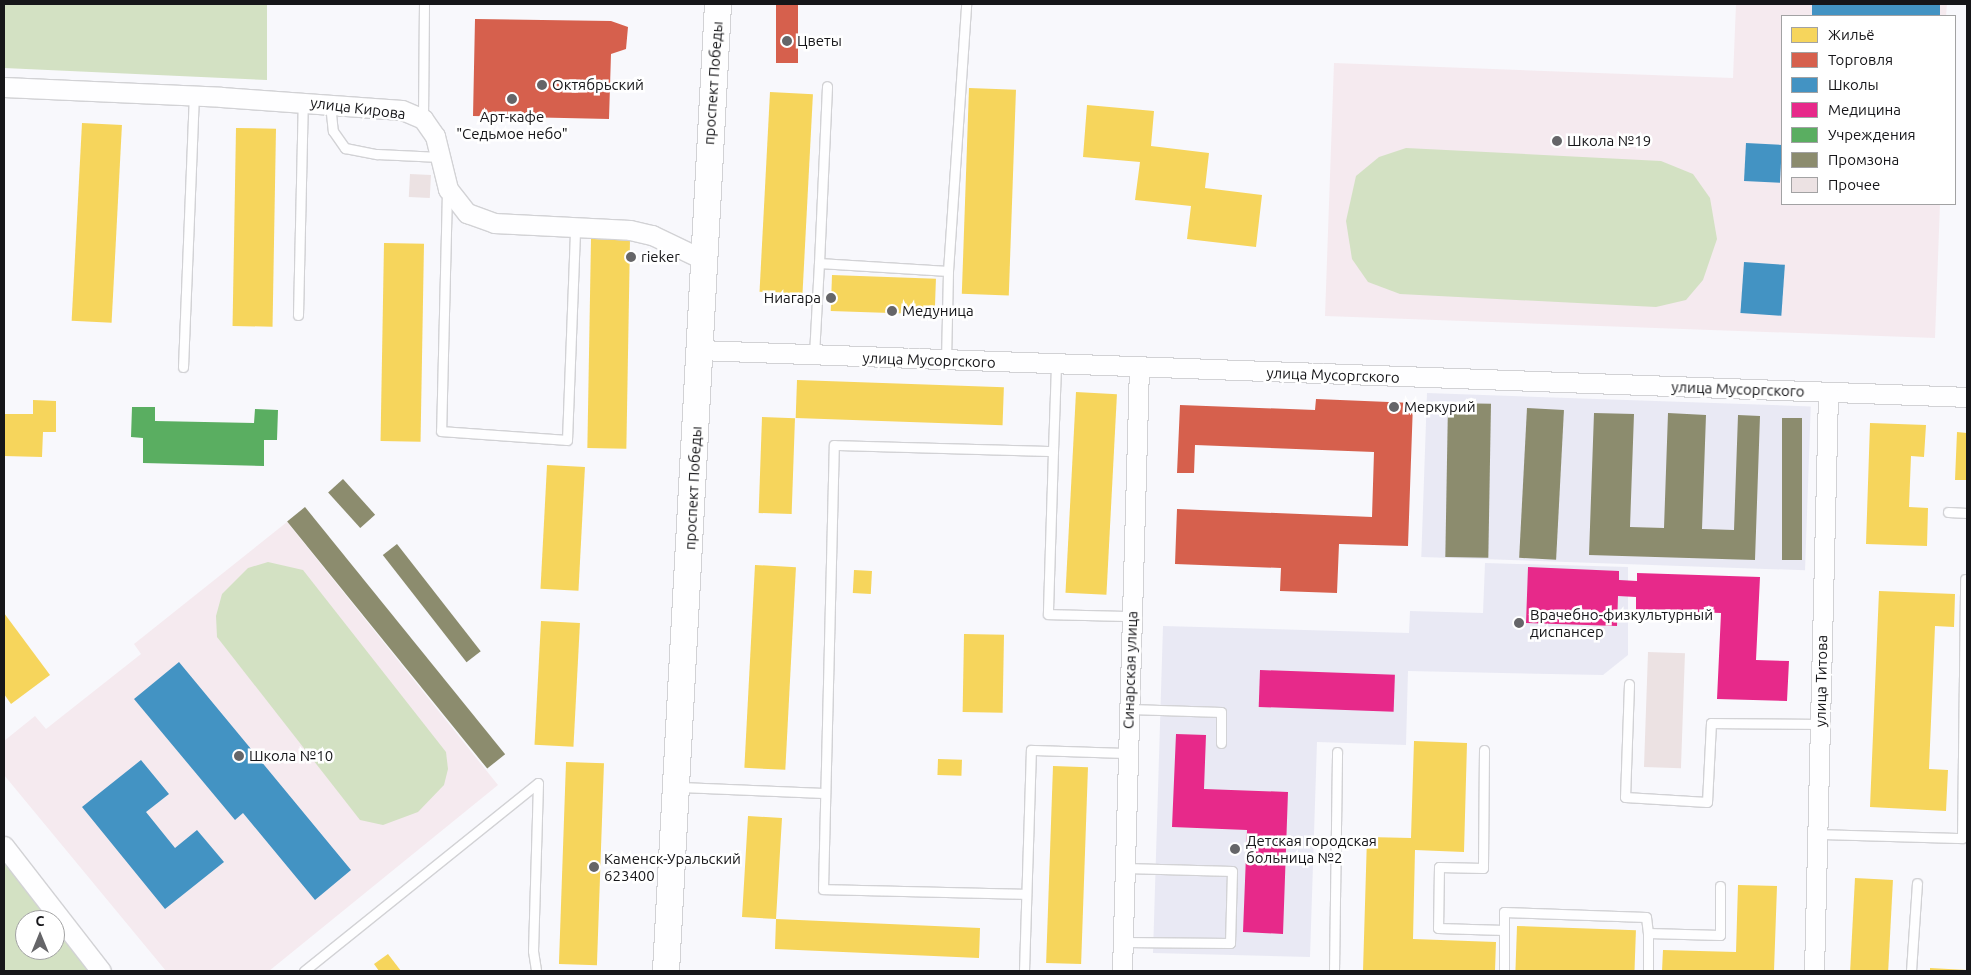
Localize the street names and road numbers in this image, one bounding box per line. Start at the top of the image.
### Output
street label: проспект Победы [700,21,726,145]
street label: улица Кирова [309,93,407,123]
street label: улица Мусоргского [862,349,996,371]
street label: улица Мусоргского [1266,364,1400,386]
street label: улица Мусоргского [1671,378,1805,400]
street label: проспект Победы [681,426,705,550]
street label: Синарская улица [1119,611,1141,729]
street label: улица Титова [1811,635,1831,727]

